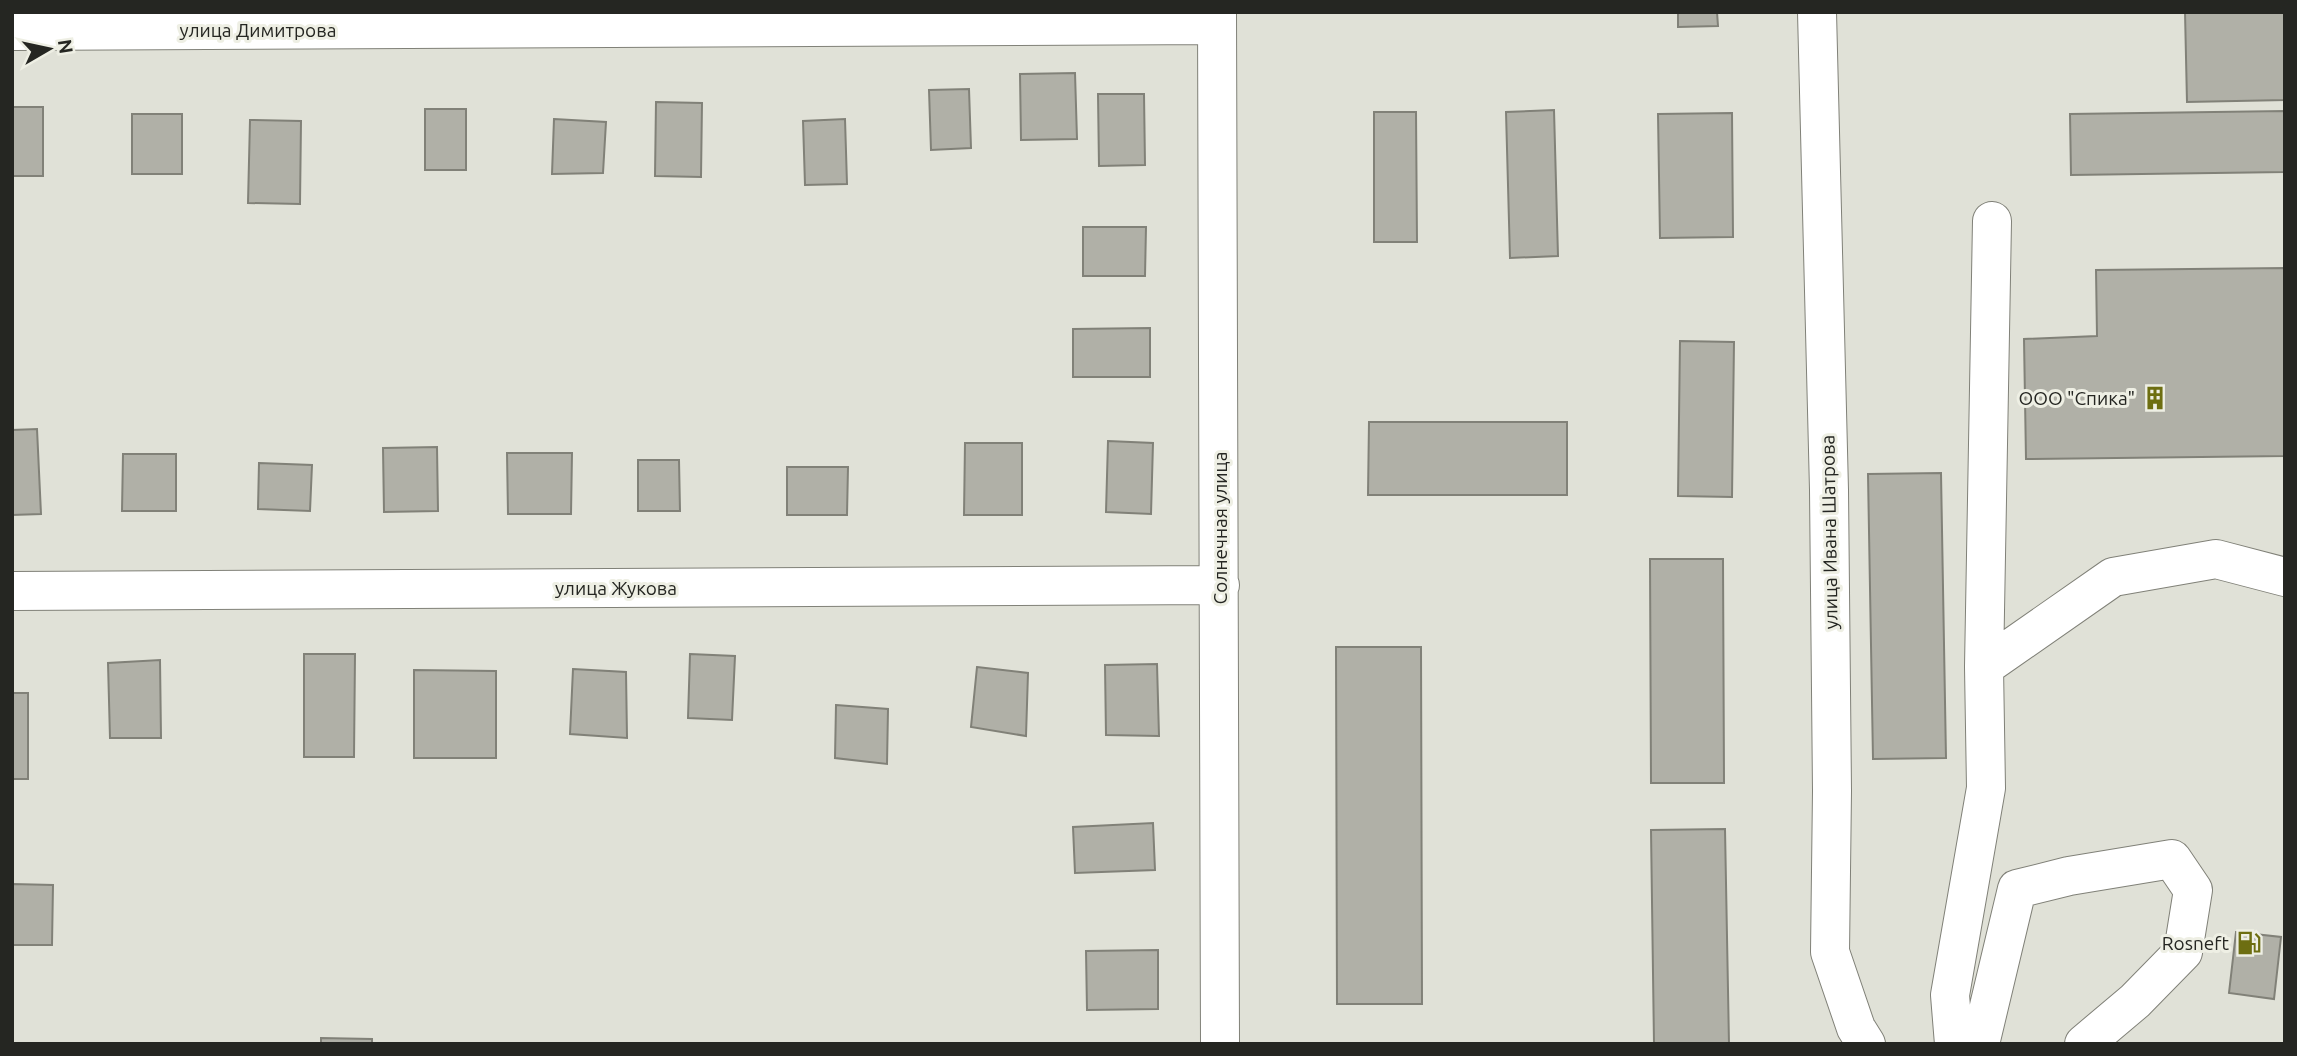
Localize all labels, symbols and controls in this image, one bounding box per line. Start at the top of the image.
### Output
north arrow [14,14,84,84]
street label: улица Димитрова [180,19,336,41]
text: N [54,38,78,55]
building icon: ООО "Спика" [2141,384,2169,412]
place label: ООО "Спика" [2018,387,2135,409]
street label: улица Ивана Шатрова [1816,435,1842,629]
street label: Солнечная улица [1209,452,1231,604]
street label: улица Жукова [555,577,677,599]
fuel station icon: Rosneft [2235,929,2263,957]
place label: Rosneft [2162,932,2230,954]

